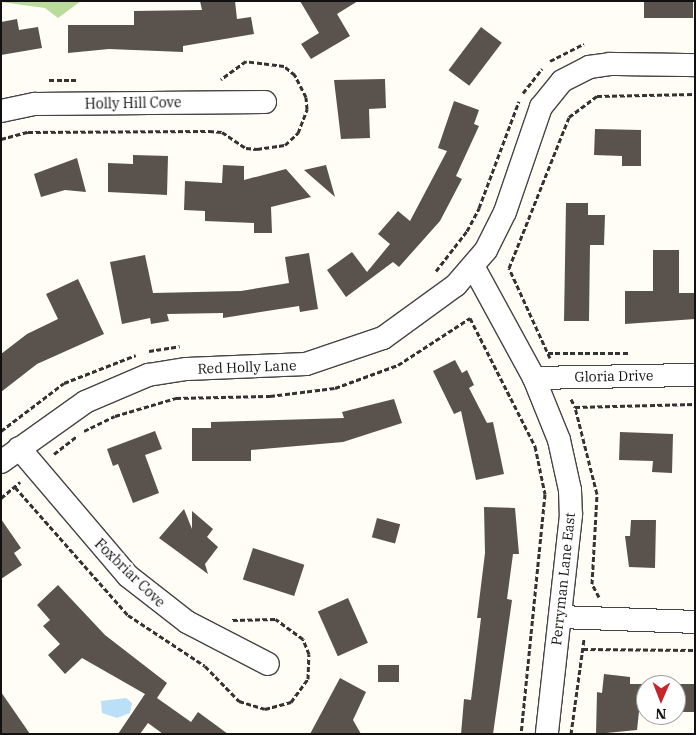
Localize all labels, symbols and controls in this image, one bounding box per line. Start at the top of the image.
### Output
street label: Holly Hill Cove [85,94,181,112]
street label: Red Holly Lane [197,357,297,377]
street label: Gloria Drive [574,367,654,385]
street label: Perryman Lane East [548,512,578,646]
street label: Foxbriar Cove [91,535,169,611]
north arrow [636,675,686,725]
text: N [655,705,666,723]

